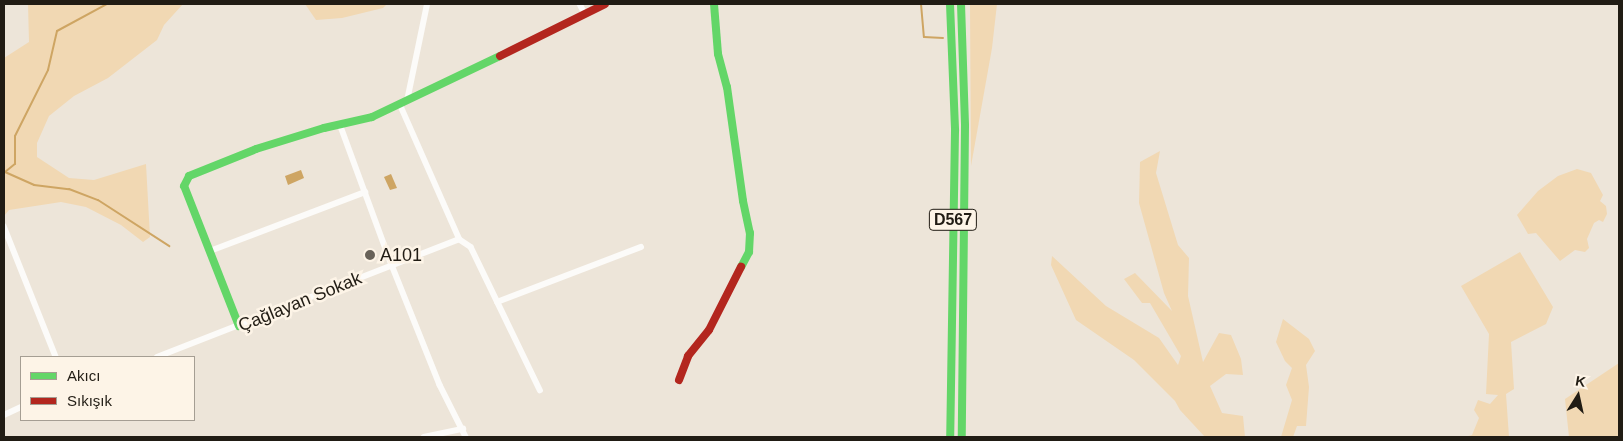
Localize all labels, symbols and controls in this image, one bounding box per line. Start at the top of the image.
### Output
road number: D567 [928,206,978,234]
place label: A101 [380,244,422,266]
marker: A101 [364,249,376,261]
street label: Çağlayan Sokak [235,267,365,337]
legend [20,356,195,421]
text: Akıcı [67,367,100,384]
north arrow [1553,371,1603,421]
text: K [1574,372,1587,390]
text: Sıkışık [67,392,112,409]

